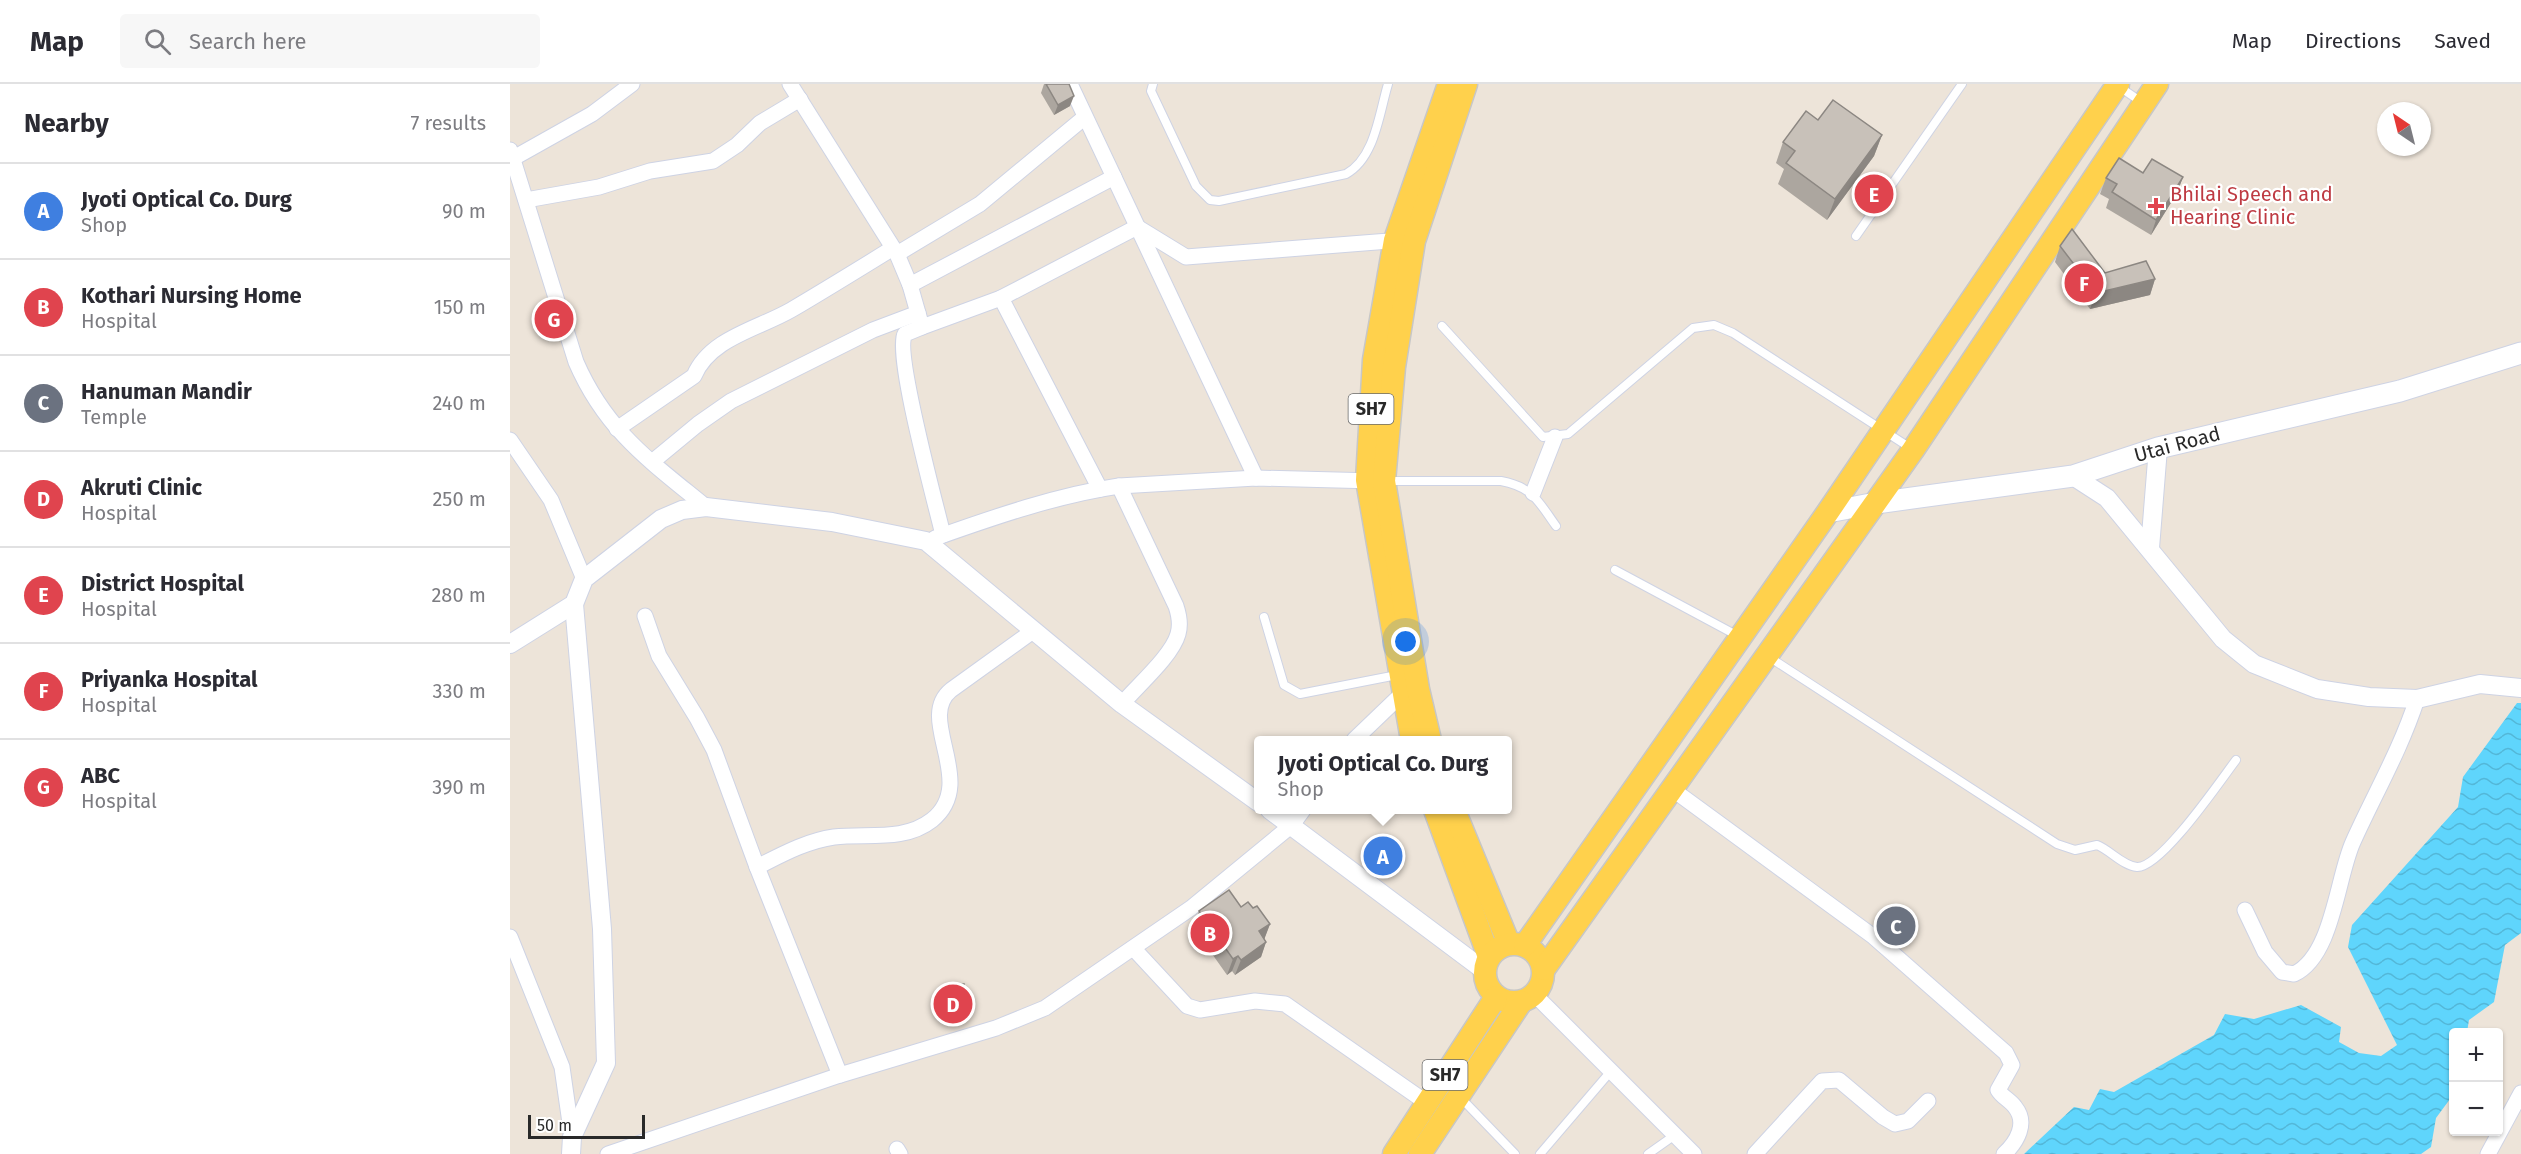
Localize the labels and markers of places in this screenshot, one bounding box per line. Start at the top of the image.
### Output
pin: E [1854,172,1894,216]
place label: Bhilai Speech and Hearing Clinic [2170,182,2333,229]
marker: Bhilai Speech and Hearing Clinic [2147,197,2165,215]
pin: F [2064,260,2104,306]
pin: G [534,296,573,342]
pin: A [1364,834,1402,878]
pin: C [1876,904,1916,948]
pin: B [1190,910,1230,956]
pin: D [934,982,972,1026]

